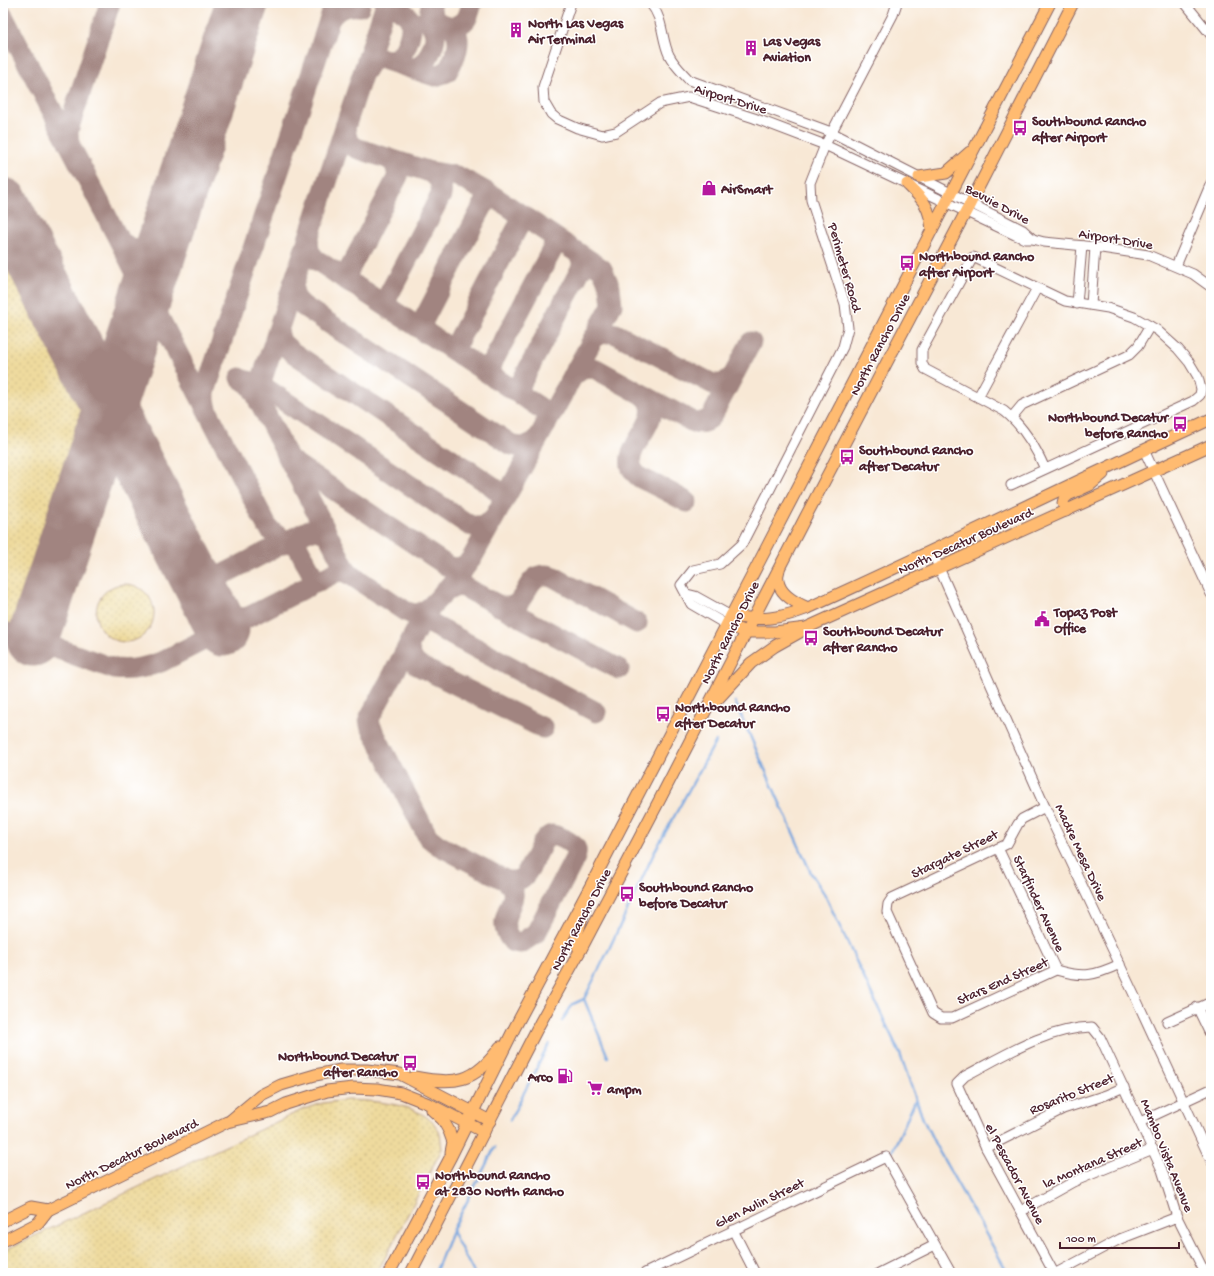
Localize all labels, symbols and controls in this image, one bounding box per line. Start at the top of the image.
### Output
place label: North Las Vegas Air Terminal [527,16,624,49]
building icon: North Las Vegas Air Terminal [507,21,525,39]
place label: Las Vegas Aviation [762,34,821,67]
building icon: Las Vegas Aviation [742,39,760,57]
street label: Airport Drive [692,81,769,120]
place label: Southbound Rancho after Airport [1031,114,1147,147]
bus stop icon: Southbound Rancho after Airport [1011,119,1029,137]
shop icon: AirSmart [700,179,718,197]
street label: Bevvie Drive [961,181,1033,230]
place label: AirSmart [720,182,773,199]
street label: Perimeter Road [822,220,865,316]
street label: Airport Drive [1077,226,1155,255]
place label: Northbound Rancho after Airport [918,249,1035,282]
bus stop icon: Northbound Rancho after Airport [898,254,916,272]
street label: North Rancho Drive [847,291,916,399]
place label: Northbound Decatur before Rancho [1048,410,1170,443]
bus stop icon: Northbound Decatur before Rancho [1171,415,1189,433]
place label: Southbound Rancho after Decatur [858,443,974,476]
bus stop icon: Southbound Rancho after Decatur [838,448,856,466]
street label: North Decatur Boulevard [896,504,1038,580]
street label: North Rancho Drive [698,578,765,687]
place label: Topaz Post Office [1053,605,1118,638]
public building icon: Topaz Post Office [1033,610,1051,628]
place label: Southbound Decatur after Rancho [822,624,944,657]
bus stop icon: Southbound Decatur after Rancho [802,629,820,647]
place label: Northbound Rancho after Decatur [674,700,791,733]
bus stop icon: Northbound Rancho after Decatur [654,705,672,723]
street label: Madre Mesa Drive [1050,802,1110,905]
street label: Stargate Street [909,826,1002,884]
street label: Starfinder Avenue [1008,853,1068,956]
street label: North Rancho Drive [548,866,617,974]
place label: Southbound Rancho before Decatur [638,880,754,913]
bus stop icon: Southbound Rancho before Decatur [618,885,636,903]
street label: Stars End Street [955,954,1052,1010]
place label: Northbound Decatur after Rancho [278,1049,400,1082]
bus stop icon: Northbound Decatur after Rancho [401,1054,419,1072]
fuel station icon: Arco [556,1067,574,1085]
place label: Arco [527,1070,554,1087]
street label: Rosarito Street [1027,1070,1118,1120]
supermarket icon: ampm [586,1079,604,1097]
place label: ampm [606,1082,642,1099]
street label: Mambo Vista Avenue [1135,1097,1196,1216]
street label: North Decatur Boulevard [63,1115,203,1195]
street label: el Pescador Avenue [980,1121,1048,1228]
street label: la Montana Street [1041,1134,1146,1194]
place label: Northbound Rancho at 2830 North Rancho [434,1168,565,1201]
bus stop icon: Northbound Rancho at 2830 North Rancho [414,1173,432,1191]
street label: Glen Aulin Street [713,1175,809,1233]
scale bar [1060,1224,1179,1250]
text: 100 m [1065,1233,1096,1247]

